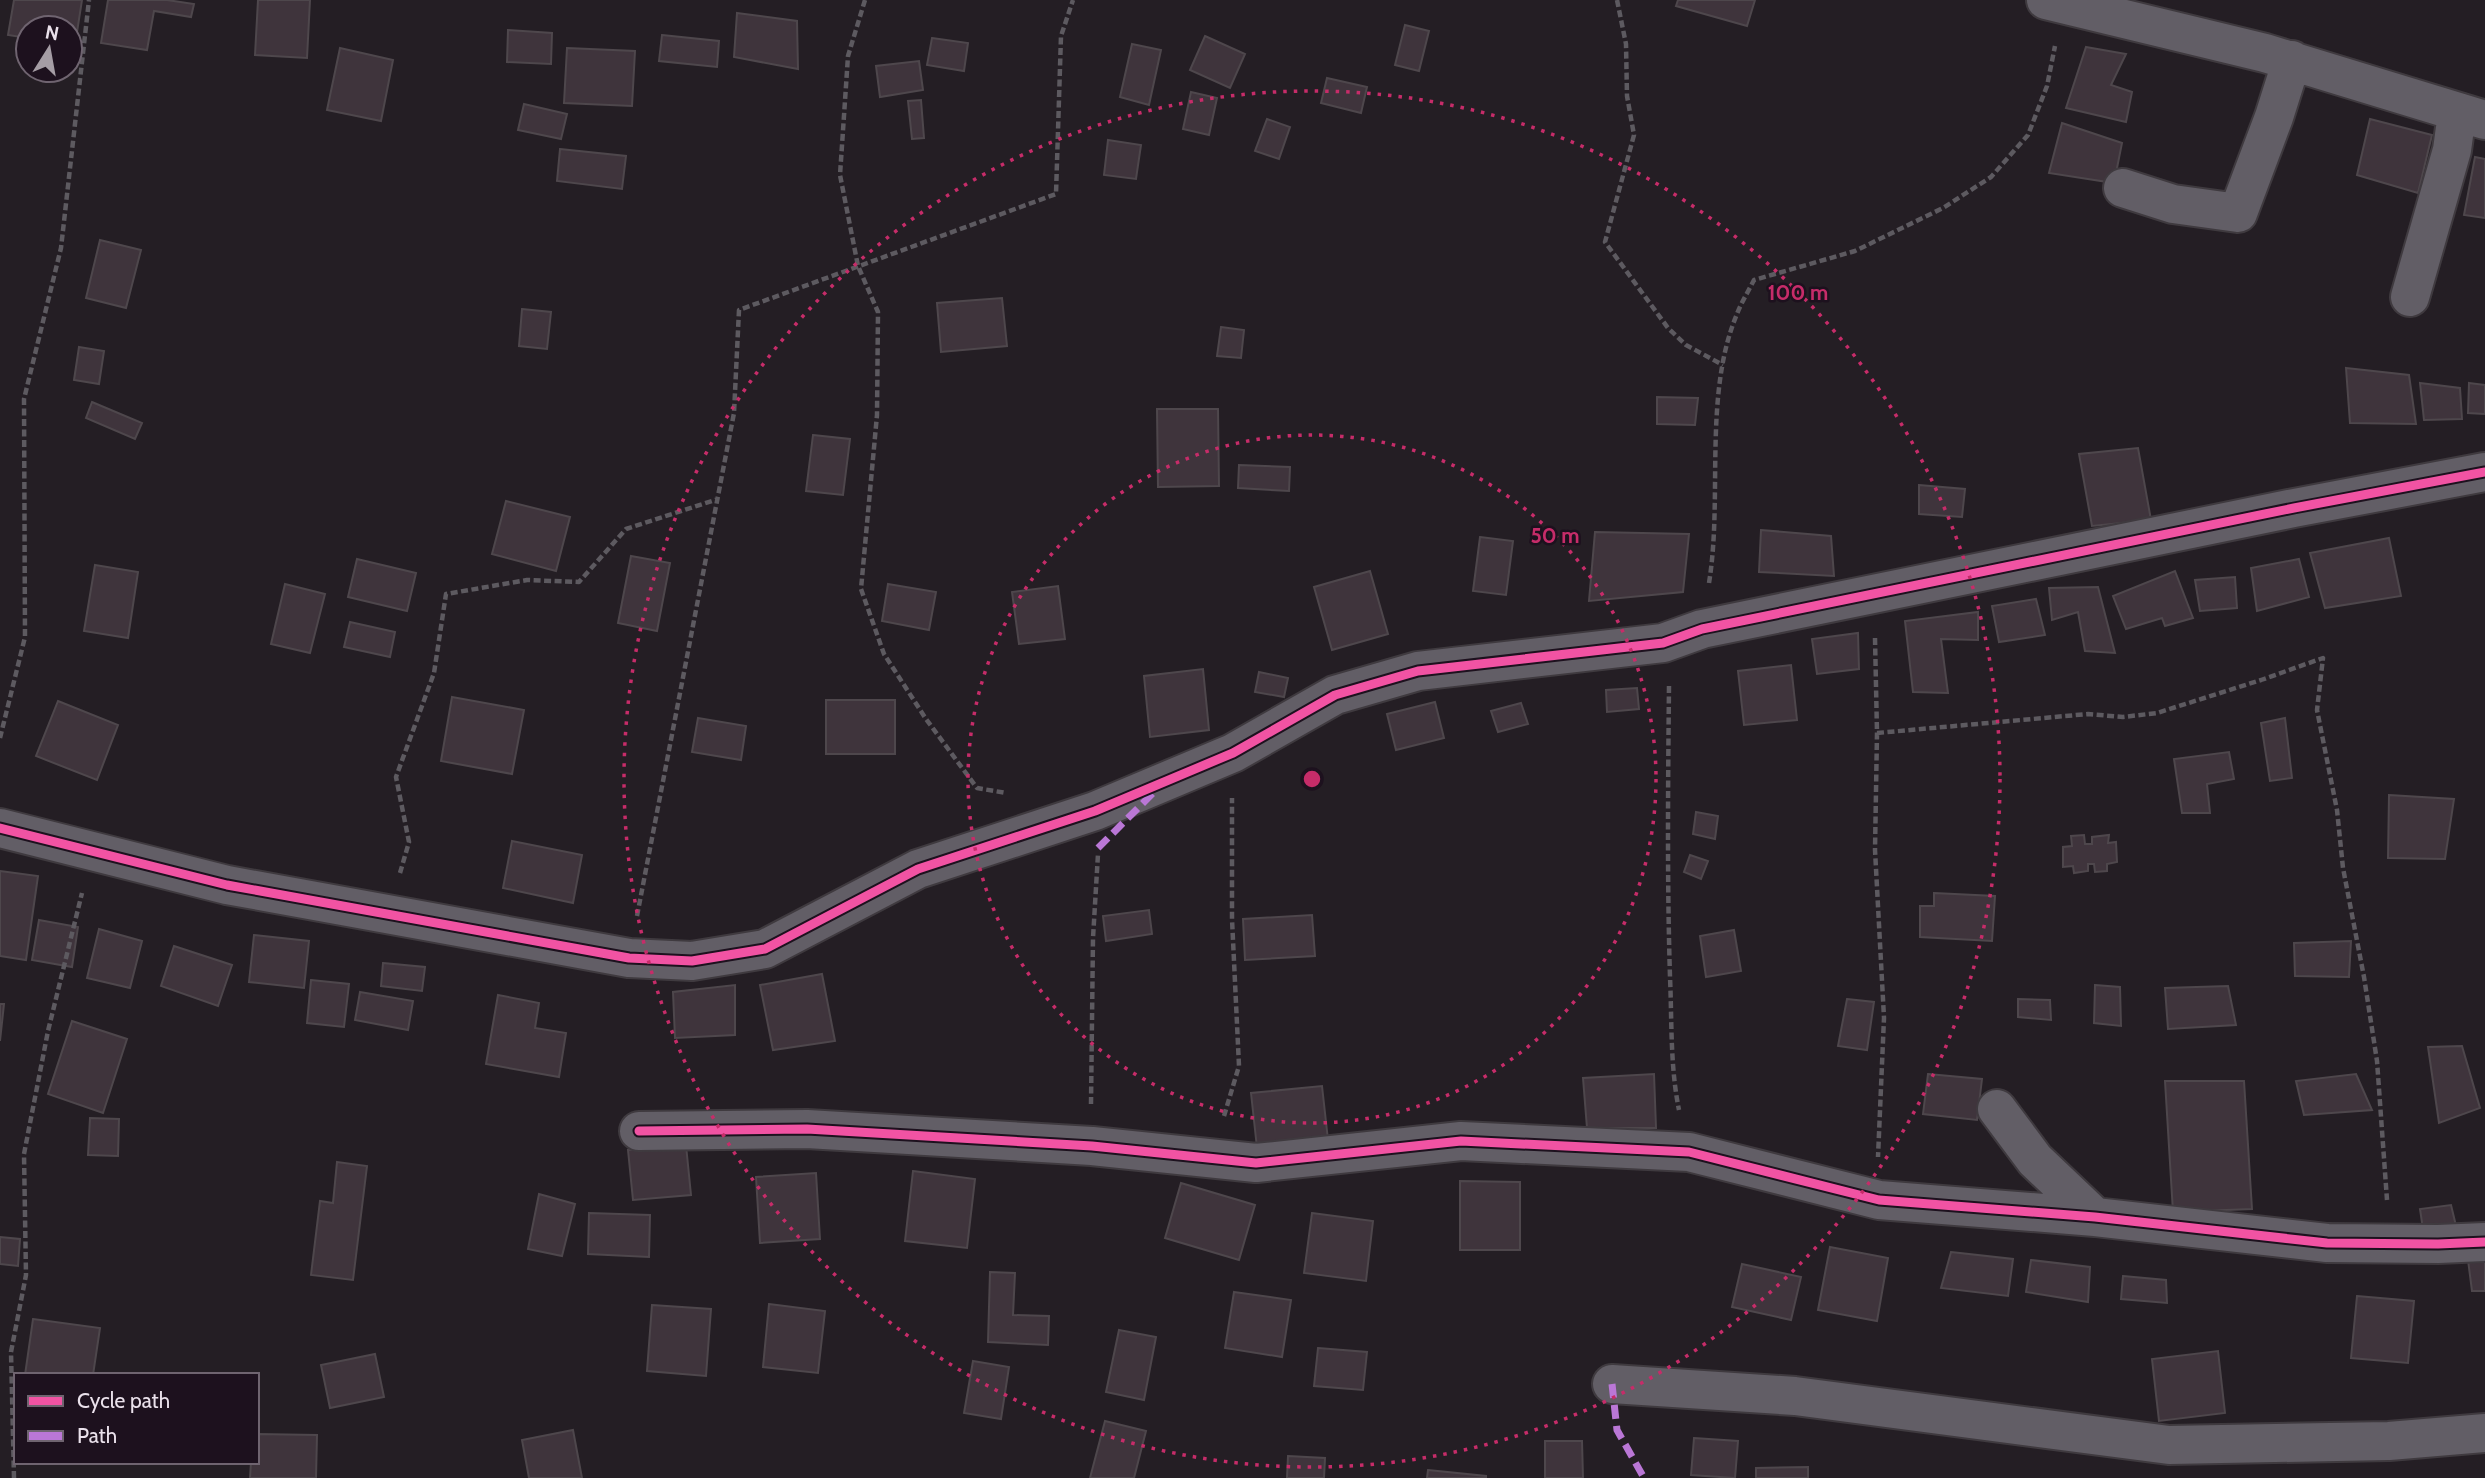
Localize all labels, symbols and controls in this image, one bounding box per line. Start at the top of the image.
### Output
north arrow [14,14,84,84]
text: N [43,20,61,45]
text: 100 m [1768,280,1828,305]
text: 50 m [1530,523,1580,548]
centre of rings [1300,767,1324,791]
legend [14,1373,259,1464]
text: Cycle path [77,1388,170,1413]
text: Path [77,1423,117,1448]

